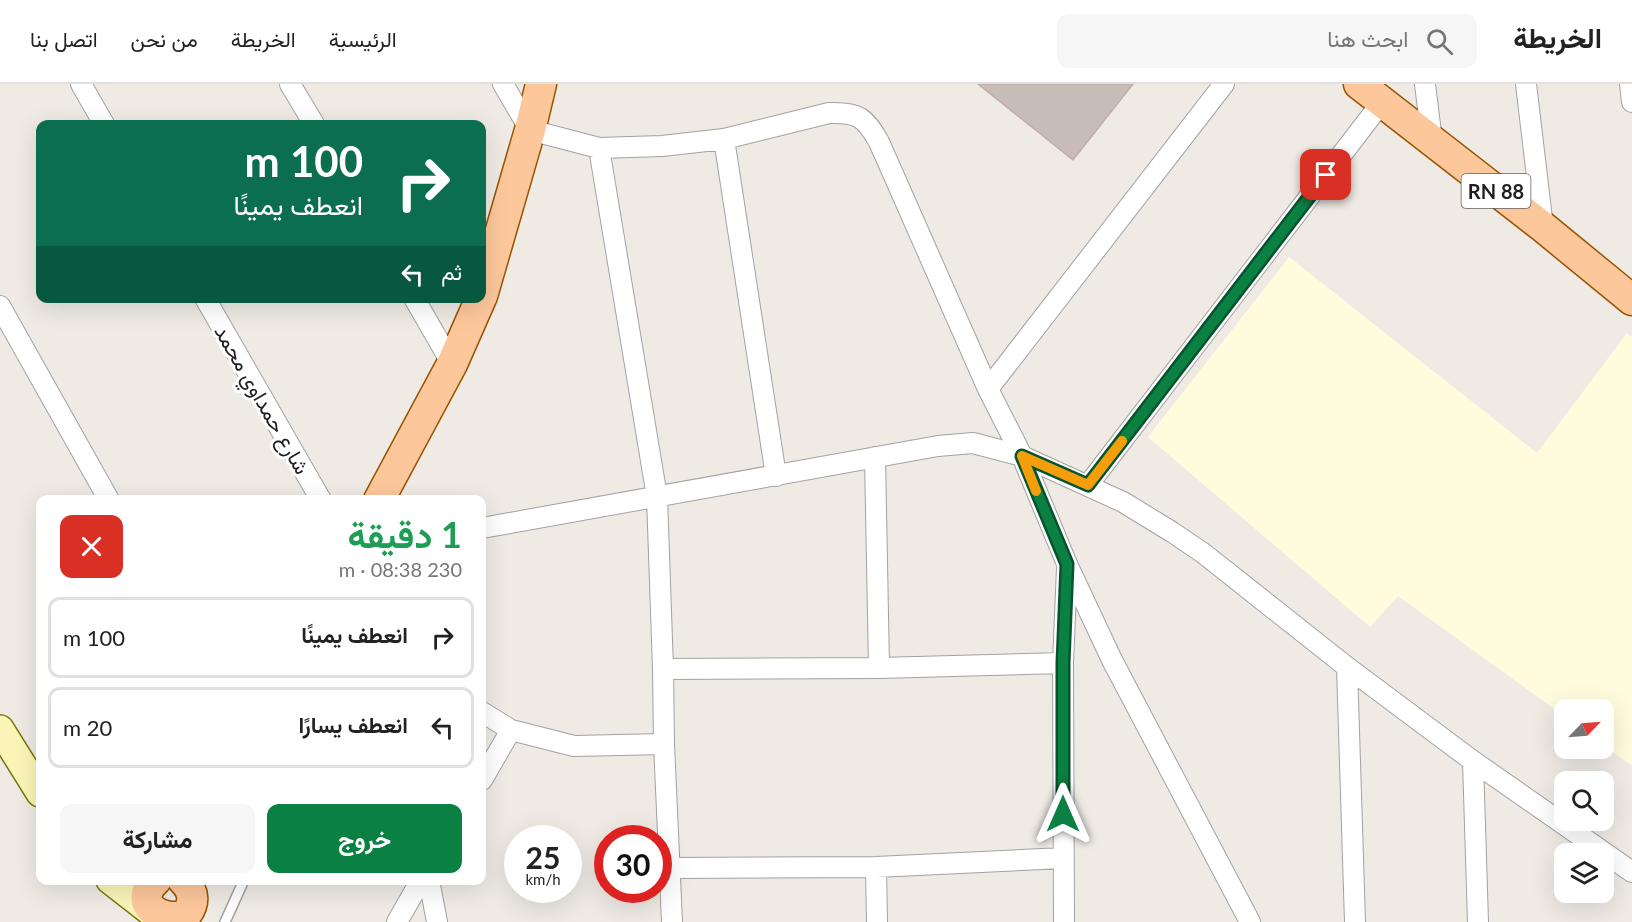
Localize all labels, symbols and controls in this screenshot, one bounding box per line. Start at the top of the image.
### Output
search box [1057,14,1477,68]
text: الخريطة [1513,20,1602,54]
text: ابحث هنا [1327,25,1408,52]
icon: search [1423,25,1456,58]
text: اتصل بنا [30,26,98,51]
text: من نحن [131,26,198,51]
text: الخريطة [231,26,296,51]
text: الرئيسية [329,26,397,51]
text: 100 m [245,136,363,186]
icon: right [384,144,462,222]
pin [1300,149,1351,200]
icon: arrive [1309,158,1342,191]
road number: RN 88 [1462,174,1530,208]
text: انعطف يمينًا [234,188,363,221]
icon: left [396,258,429,291]
text: ثم [441,258,462,285]
street label: شارع حمداوي محمد [205,320,316,481]
text: 1 دقيقة [347,512,462,556]
button: close [60,515,123,578]
text: 230 m · 08:38 [339,557,462,581]
text: انعطف يمينًا [301,621,408,648]
icon: right [426,621,459,654]
text: 100 m [63,624,125,651]
north arrow [1554,699,1614,759]
map controls [1554,699,1614,903]
text: انعطف يسارًا [299,711,408,738]
icon: left [426,711,459,744]
text: 20 m [63,714,112,741]
button: search [1554,771,1614,831]
position arrow [1031,782,1095,846]
button: مشاركة [60,804,255,873]
button: خروج [267,804,462,873]
speed limit sign: 30 [594,825,672,903]
text: 25 [526,839,560,875]
button: layers [1554,843,1614,903]
text: km/h [525,870,561,888]

